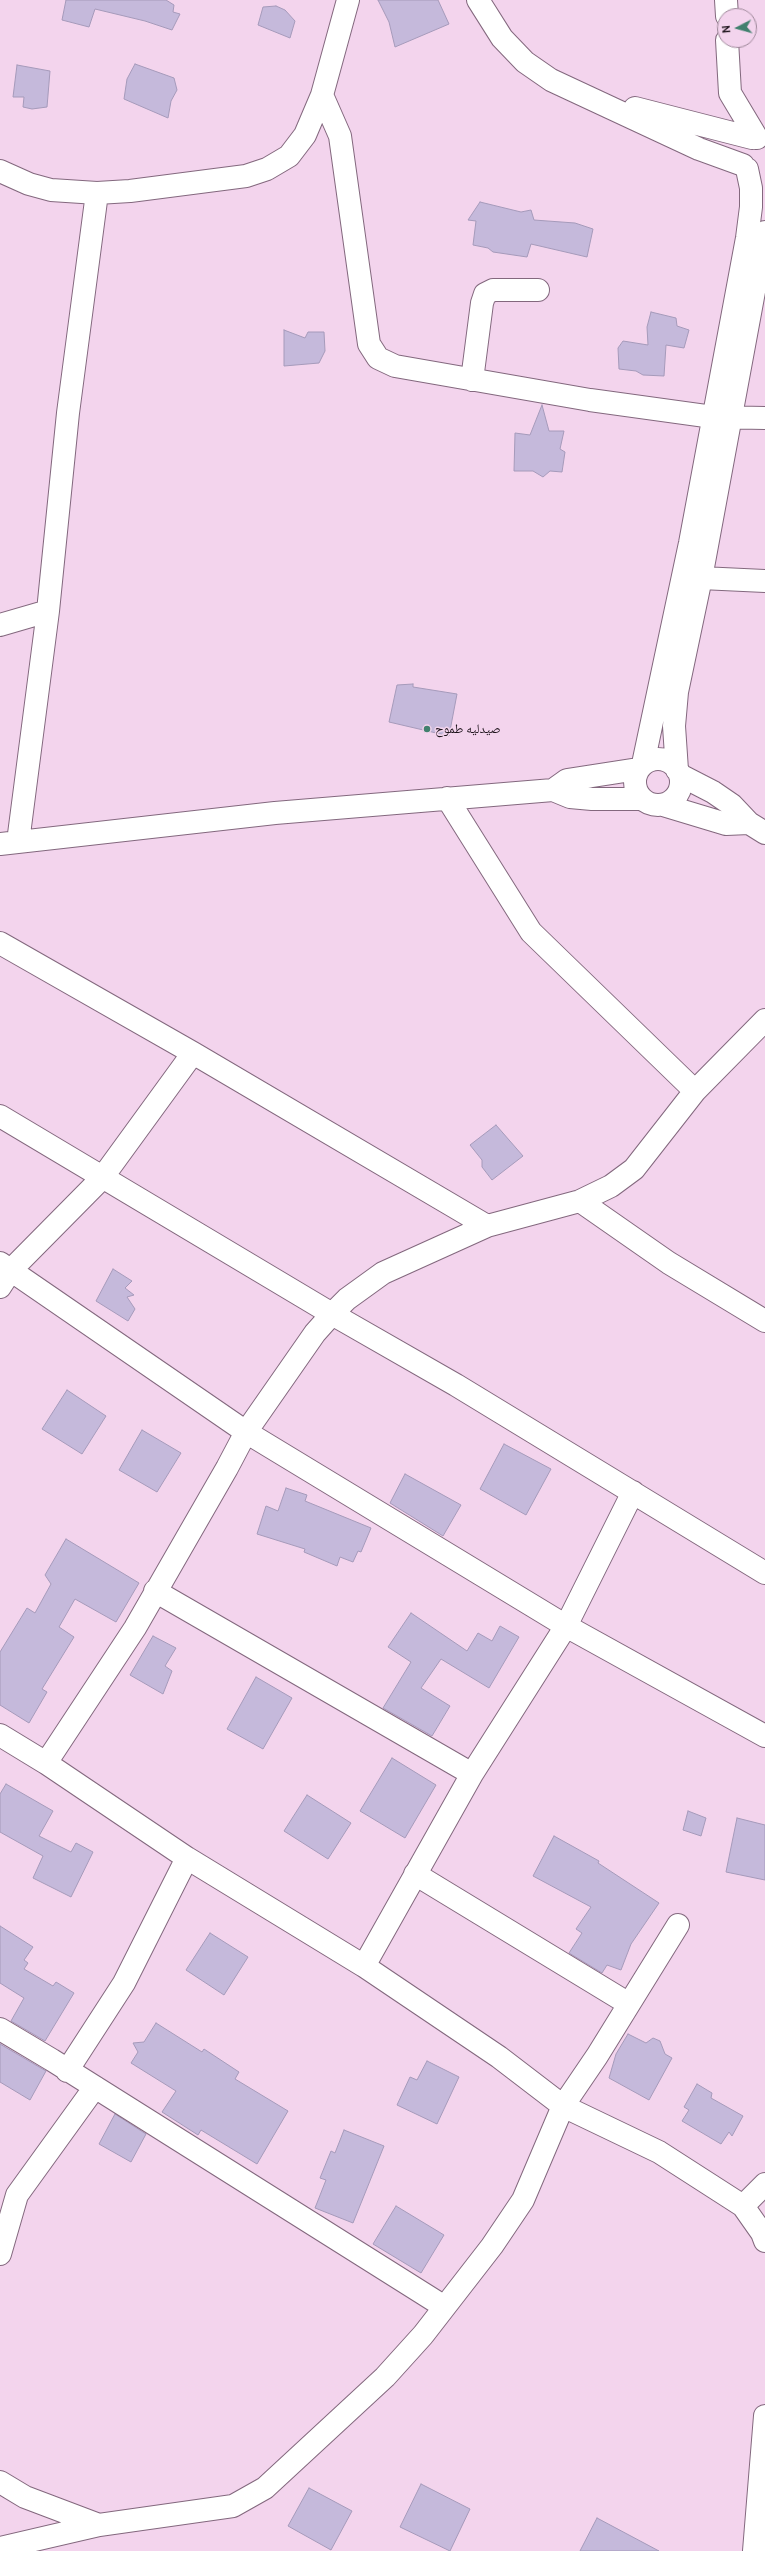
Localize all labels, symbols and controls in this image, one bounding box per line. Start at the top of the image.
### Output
north arrow [717,8,757,48]
text: N [719,25,733,34]
place label: صيدليه طموح [435,721,501,737]
marker: صيدليه طموح [422,724,432,734]

